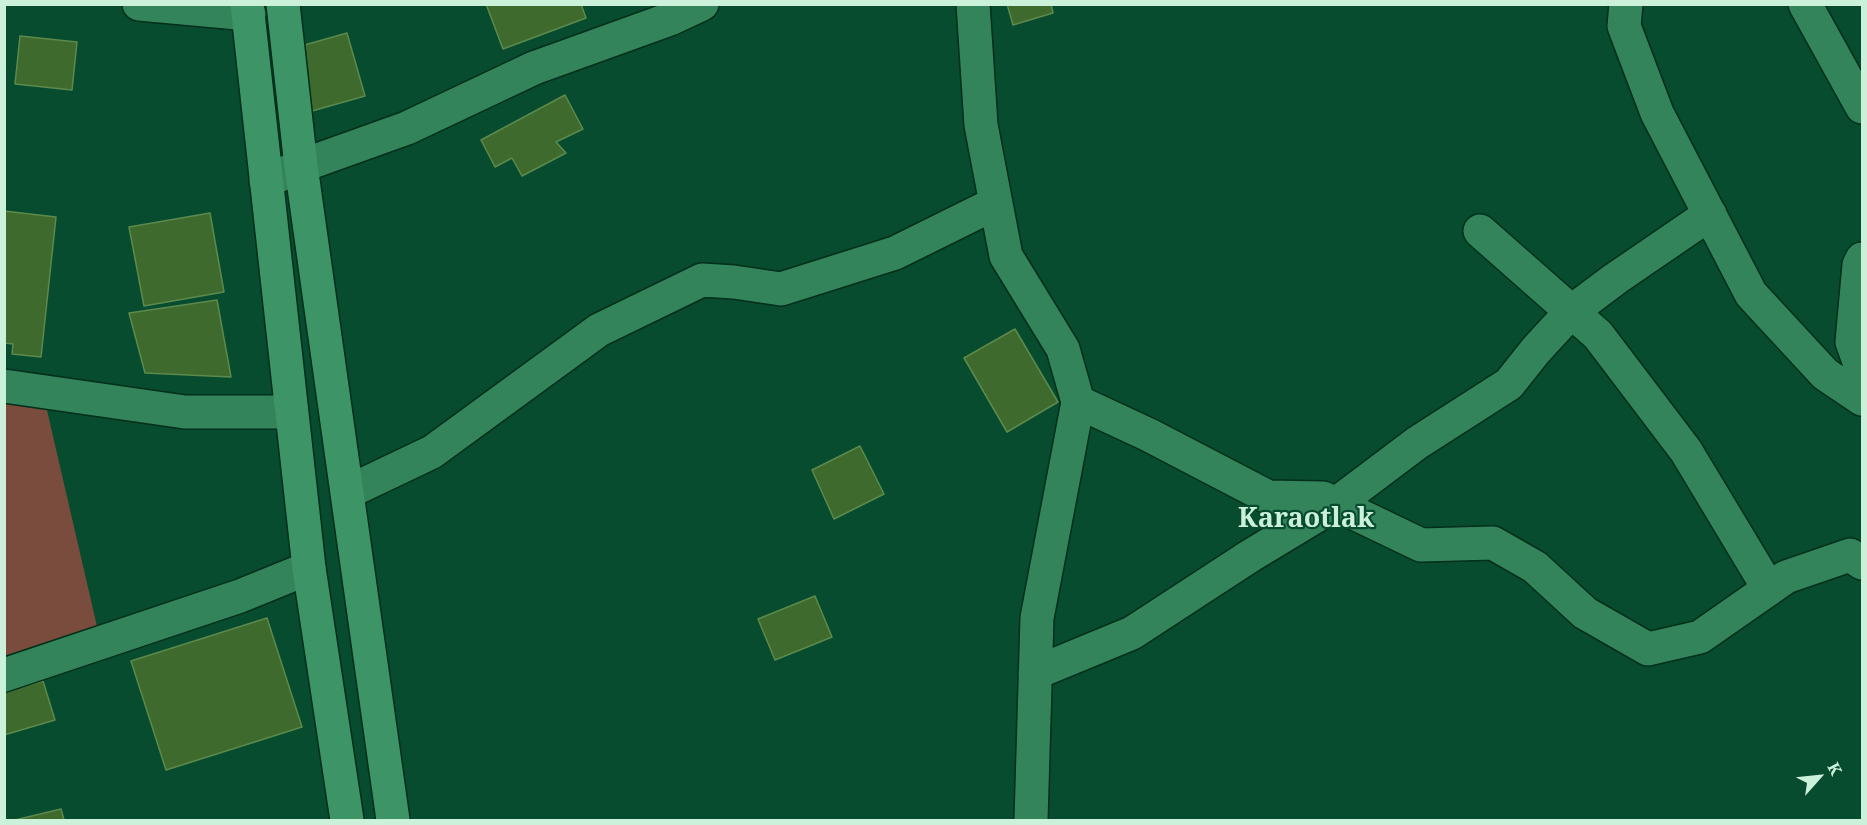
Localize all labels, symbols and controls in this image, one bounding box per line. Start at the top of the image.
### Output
district label: Karaotlak [1238,503,1374,535]
north arrow [1789,747,1849,807]
text: K [1823,759,1848,779]

